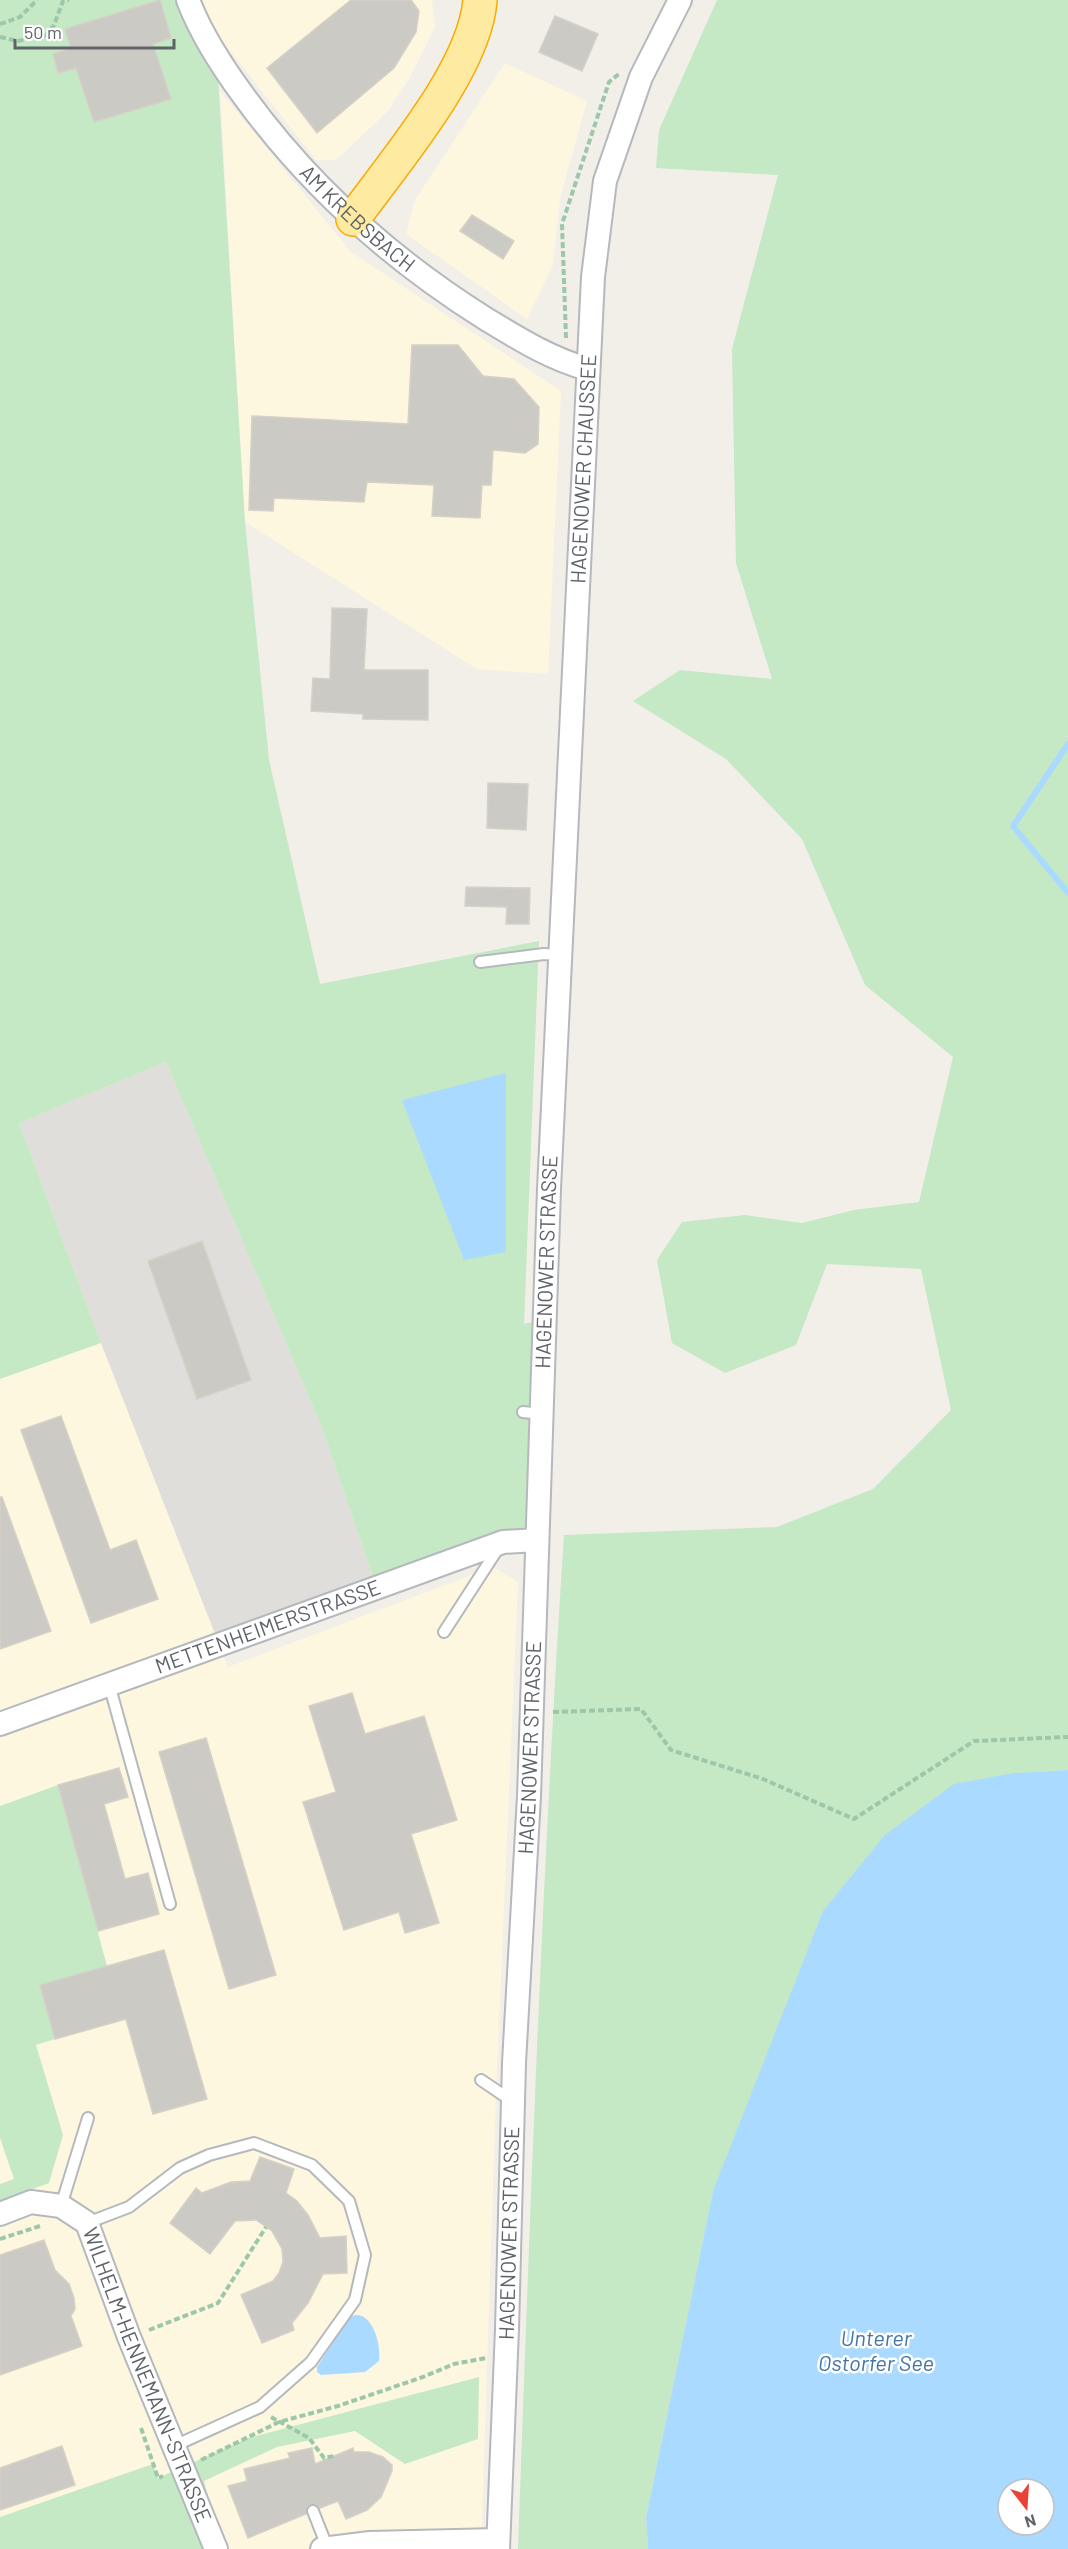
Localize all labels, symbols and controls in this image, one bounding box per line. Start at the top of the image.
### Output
scale bar [15,12,174,50]
text: 50 m [24,21,62,43]
street label: AM KREBSBACH [295,159,421,276]
street label: HAGENOWER CHAUSSEE [564,353,600,584]
street label: HAGENOWER STRASSE [529,1155,562,1369]
street label: METTENHEIMERSTRASSE [151,1573,384,1678]
street label: HAGENOWER STRASSE [512,1640,545,1855]
street label: HAGENOWER STRASSE [493,2126,523,2340]
street label: WILHELM-HENNEMANN-STRASSE [79,2224,218,2526]
water label: Unterer Ostorfer See [818,2324,934,2375]
north arrow [996,2477,1056,2537]
text: N [1023,2511,1038,2532]

